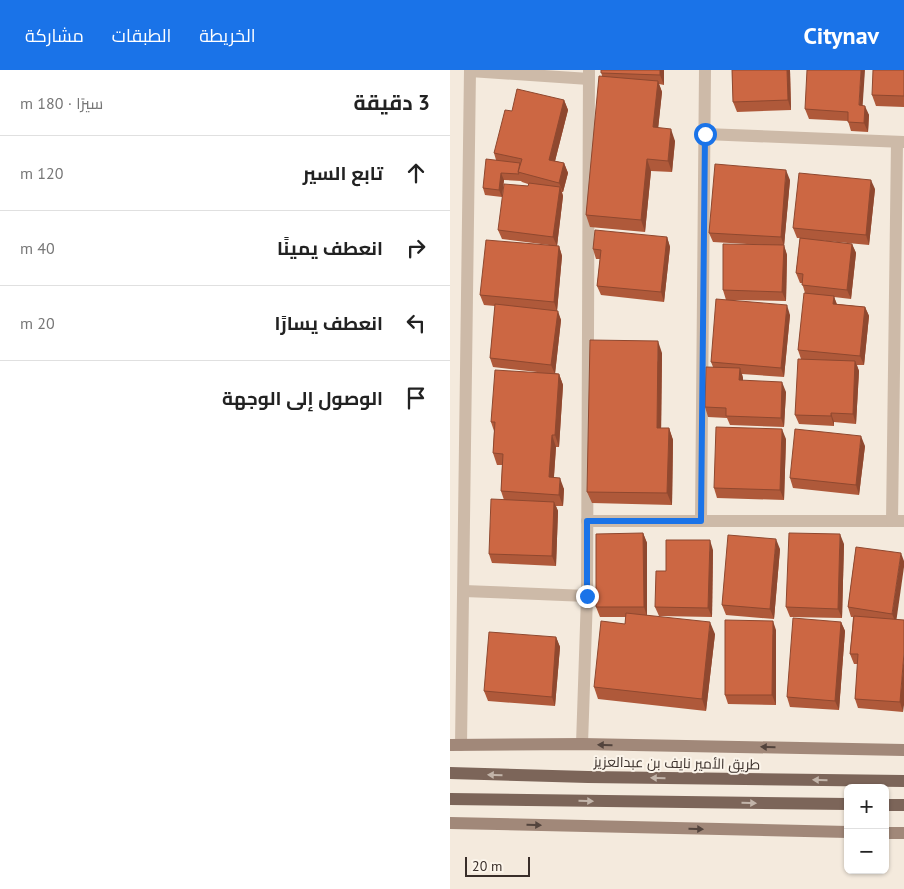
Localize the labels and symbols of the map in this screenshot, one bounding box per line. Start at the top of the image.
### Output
route start [694,123,717,146]
route end [576,585,599,608]
one-way arrow [597,741,613,749]
one-way arrow [760,743,776,751]
street label: طريق الأمير نايف بن عبدالعزيز [593,753,760,773]
one-way arrow [487,771,503,779]
one-way arrow [650,774,666,782]
one-way arrow [812,776,828,784]
one-way arrow [578,797,594,805]
one-way arrow [741,799,757,807]
one-way arrow [526,822,542,830]
one-way arrow [688,825,704,833]
scale bar [465,854,530,877]

